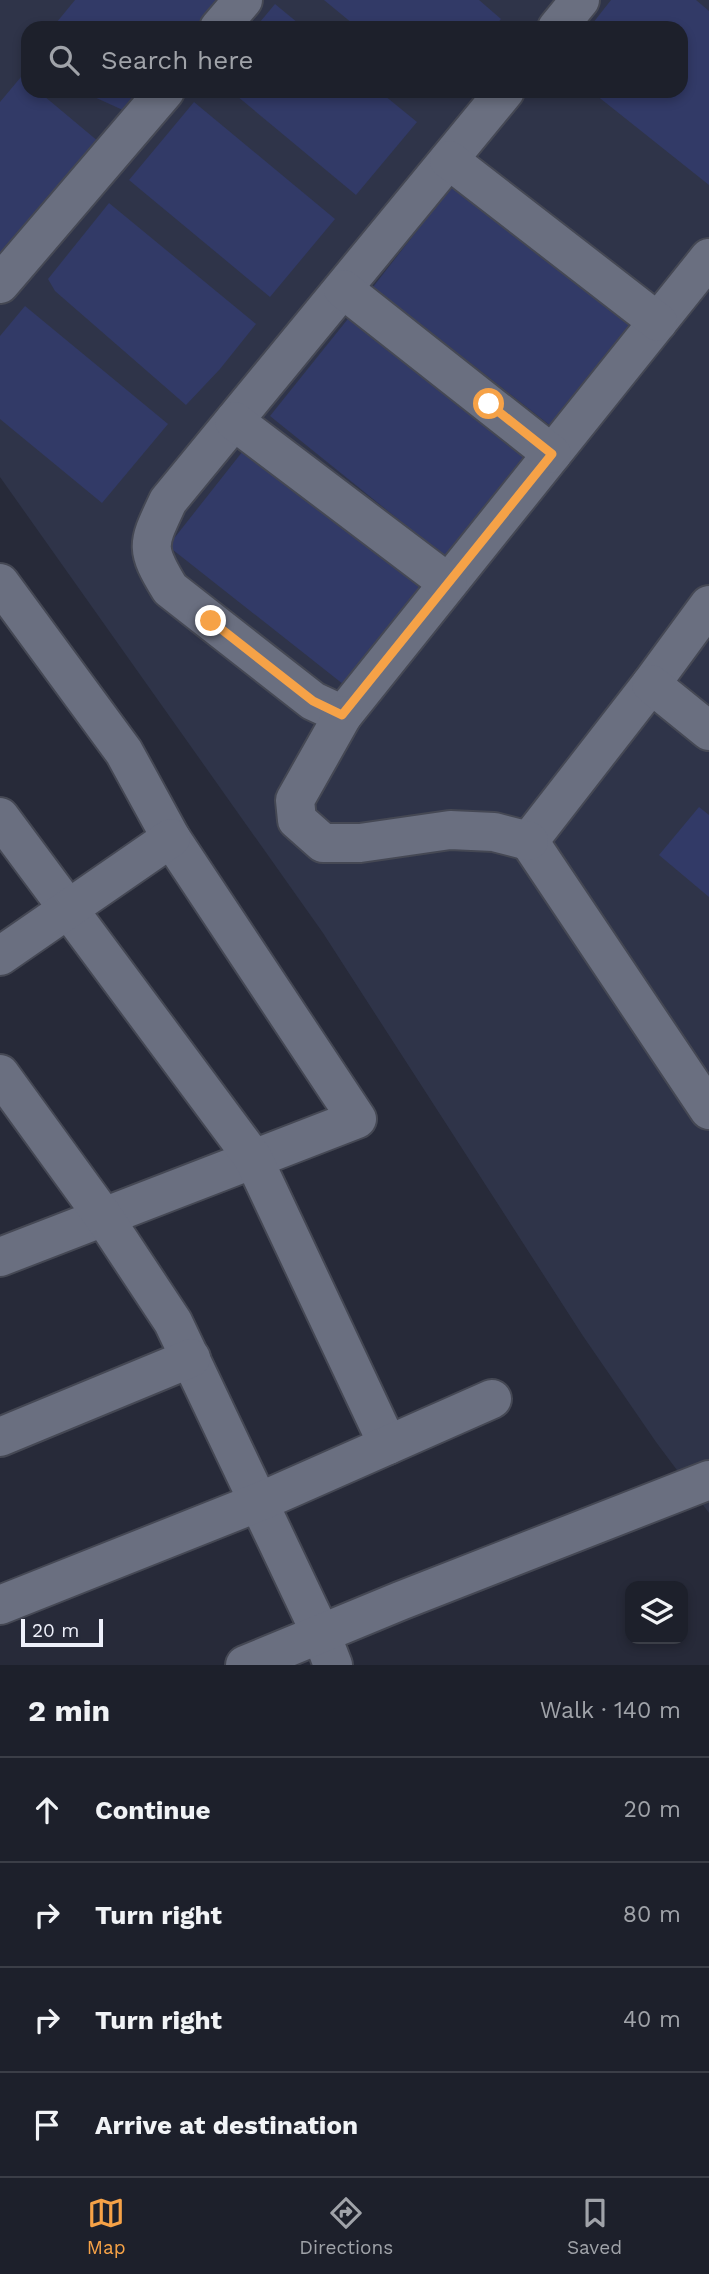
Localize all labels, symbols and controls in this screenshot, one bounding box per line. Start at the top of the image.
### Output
search box [21,21,688,98]
icon: search [45,41,83,79]
text: Search here [101,45,253,75]
route start [473,388,504,419]
route end [195,605,226,636]
map controls [625,1581,688,1644]
button: layers [625,1581,688,1644]
scale bar [21,1616,103,1648]
text: 20 m [32,1619,79,1642]
text: 2 min [28,1693,110,1728]
text: Walk · 140 m [540,1697,681,1724]
icon: ahead [28,1791,66,1829]
text: Continue [95,1795,211,1825]
text: 20 m [624,1796,681,1823]
icon: right [28,1896,66,1934]
text: Turn right [95,1900,222,1930]
text: 80 m [623,1901,681,1928]
icon: right [28,2001,66,2039]
text: Turn right [95,2005,222,2035]
text: 40 m [623,2006,681,2033]
icon: arrive [28,2106,66,2144]
text: Arrive at destination [95,2110,358,2140]
tab: Map [87,2194,126,2259]
tab: Directions [299,2194,393,2259]
tab: Saved [567,2194,622,2259]

